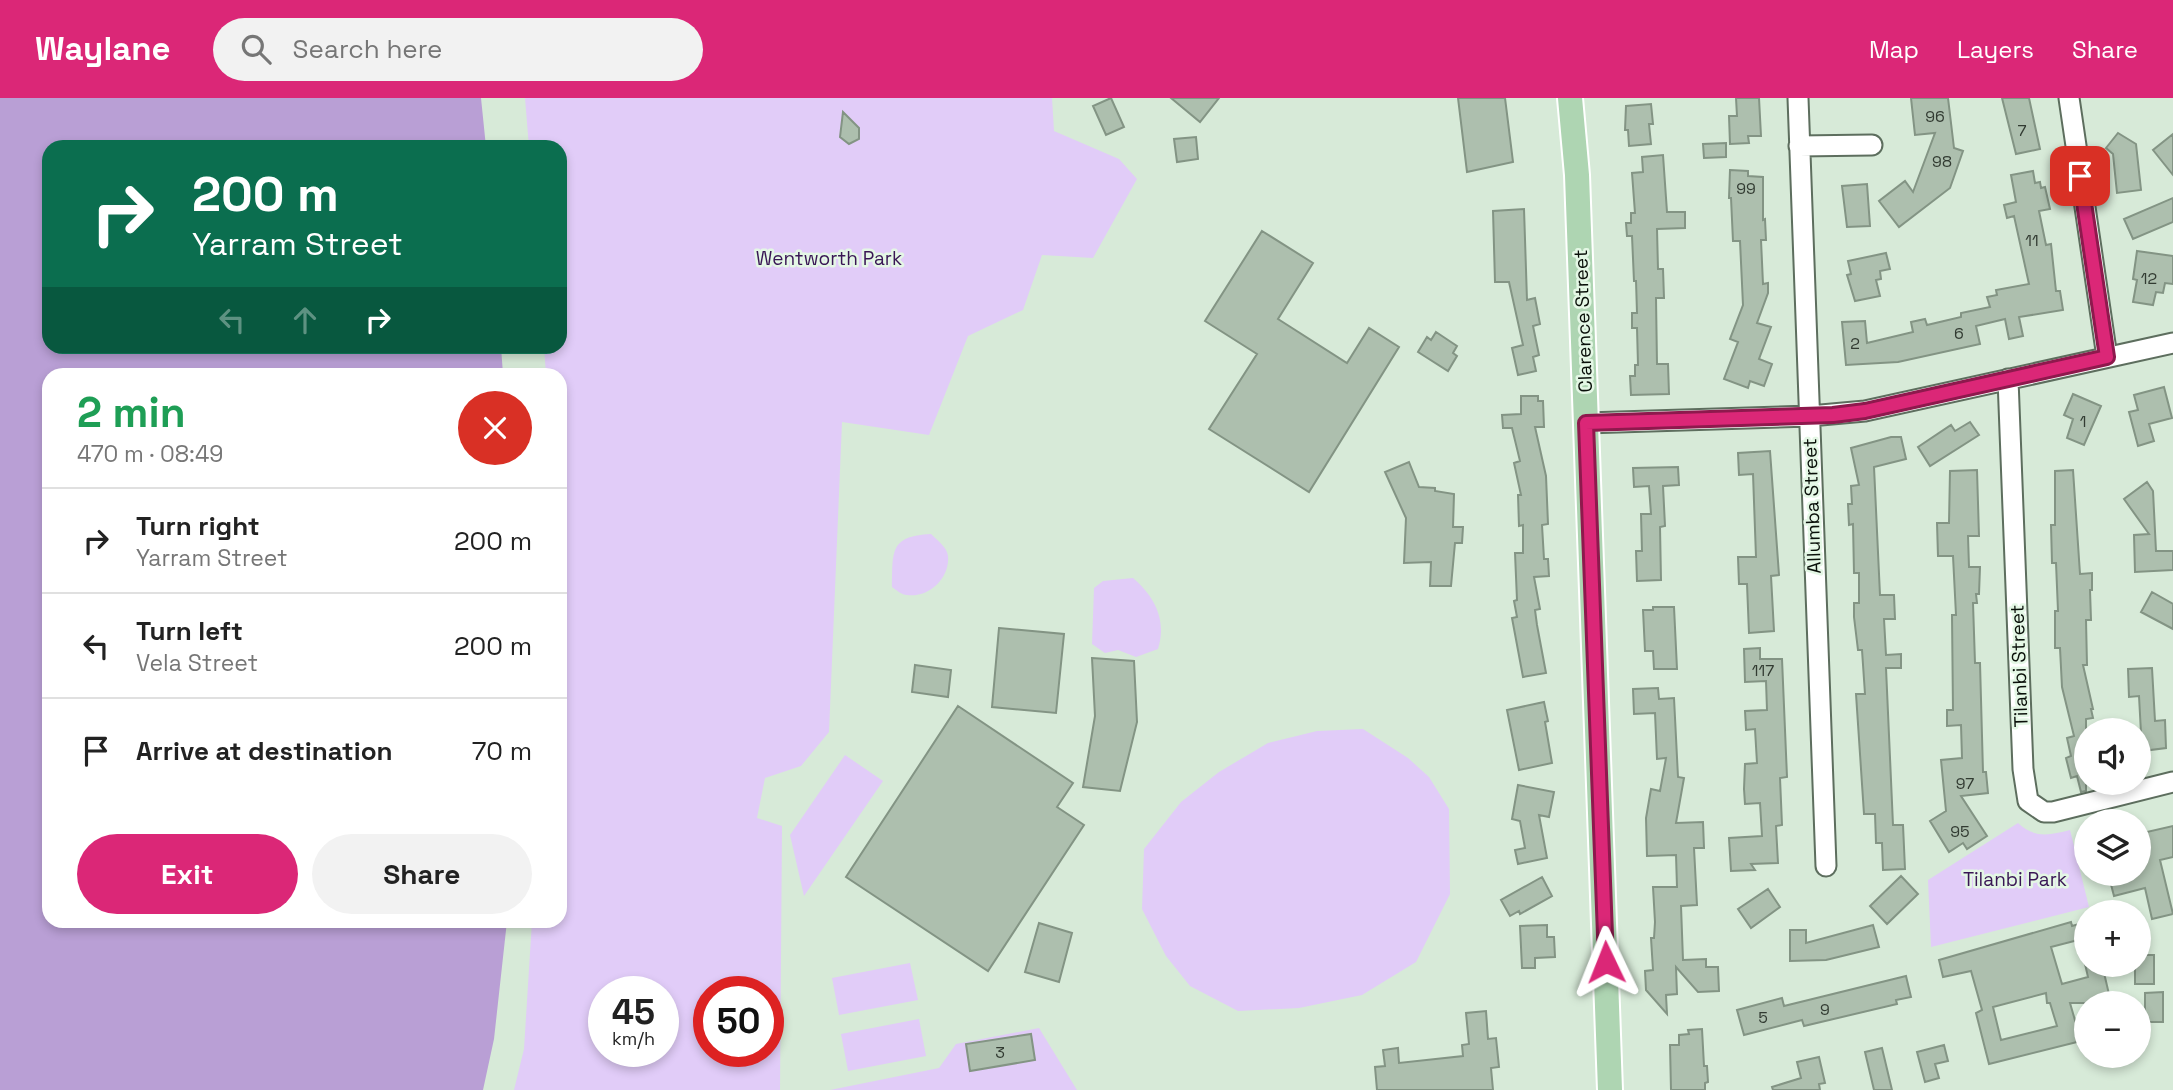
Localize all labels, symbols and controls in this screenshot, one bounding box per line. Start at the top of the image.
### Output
search box [213,18,703,81]
text: Waylane [35,28,171,70]
icon: search [237,30,275,68]
text: Search here [293,32,442,66]
text: Map [1869,34,1919,65]
text: Layers [1957,34,2034,65]
text: Share [2072,34,2138,65]
house number: 96 [1925,106,1945,127]
house number: 7 [2017,120,2027,141]
pin [2050,146,2110,206]
house number: 98 [1932,151,1952,172]
icon: arrive [2061,157,2099,195]
text: 200 m [192,163,339,225]
icon: right [77,168,168,259]
house number: 99 [1736,178,1756,199]
text: Yarram Street [192,224,403,264]
house number: 11 [2025,230,2039,251]
park label: Wentworth Park [756,246,902,271]
street label: Clarence Street [1568,249,1598,393]
house number: 12 [2141,268,2157,289]
icon: left [213,301,251,339]
icon: ahead [286,301,324,339]
icon: right [359,301,397,339]
house number: 6 [1954,323,1964,344]
house number: 2 [1850,333,1860,354]
text: 2 min [77,386,186,439]
button: close [458,391,532,465]
house number: 1 [2080,411,2086,432]
street label: Allumba Street [1797,438,1827,574]
text: 470 m · 08:49 [77,439,223,469]
text: Turn right [136,509,260,543]
icon: right [77,522,115,560]
text: 200 m [454,524,532,558]
text: Yarram Street [136,543,288,573]
street label: Tilanbi Street [2004,604,2034,728]
text: Turn left [136,614,243,648]
icon: left [77,627,115,665]
text: 200 m [454,629,532,663]
text: Vela Street [136,648,258,678]
house number: 117 [1752,660,1774,681]
map controls [2074,718,2151,1068]
button: sound [2074,718,2151,795]
icon: arrive [77,732,115,770]
text: Arrive at destination [136,734,393,768]
text: 70 m [472,734,532,768]
house number: 97 [1956,773,1974,794]
button: layers [2074,809,2151,886]
house number: 95 [1950,821,1970,842]
button: Exit [77,834,298,914]
button: Share [312,834,532,914]
park label: Tilanbi Park [1963,867,2067,892]
button: + [2074,900,2151,977]
position arrow [1569,925,1643,999]
speed limit sign: 50 [693,976,784,1067]
text: 45 [612,990,655,1034]
button: − [2074,991,2151,1068]
house number: 9 [1820,999,1830,1020]
house number: 5 [1758,1007,1768,1028]
text: km/h [612,1027,655,1050]
house number: 3 [995,1042,1005,1063]

